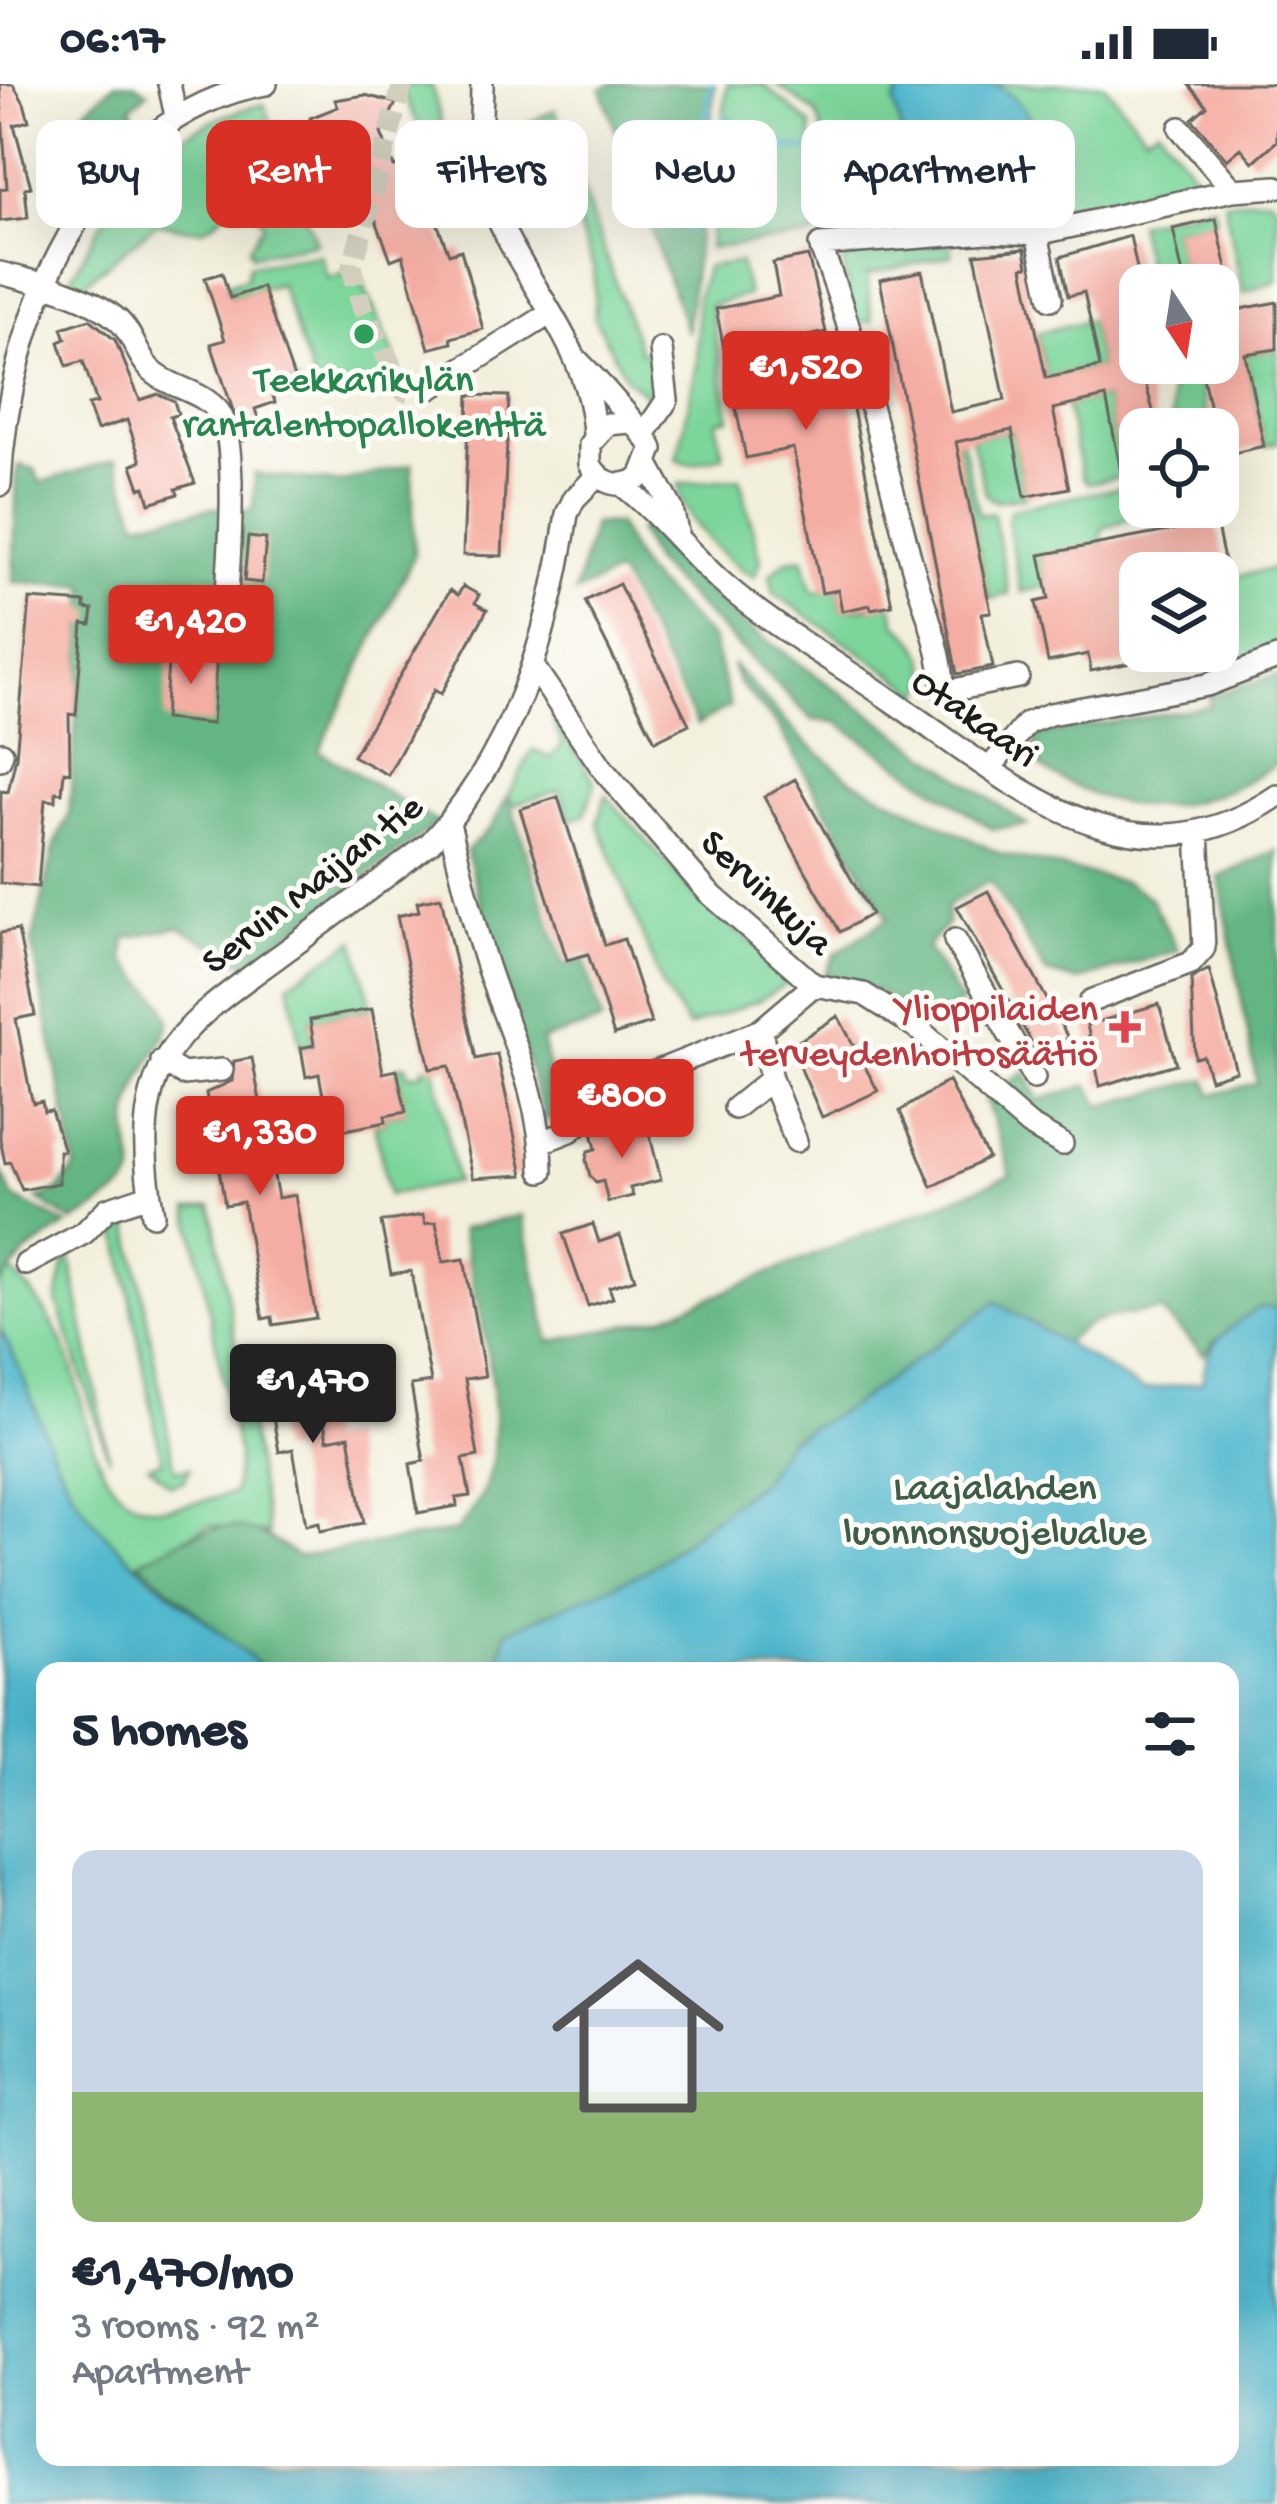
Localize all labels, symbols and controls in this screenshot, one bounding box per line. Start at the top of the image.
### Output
text: 06:17 [60,16,164,69]
chip: Buy [36,120,182,228]
chip: Rent [206,120,371,228]
chip: Filters [395,120,588,228]
chip: New [612,120,777,228]
chip: Apartment [801,120,1075,228]
north arrow [1119,264,1239,384]
map controls [1119,264,1239,672]
marker: Teekkarikylän rantalentopallokenttä [351,321,377,347]
pin: €1,520 [708,331,904,433]
text: €1,520 [750,347,862,393]
place label: Teekkarikylän rantalentopallokenttä [183,360,547,451]
button: locate [1119,408,1239,528]
button: layers [1119,552,1239,672]
pin: €1,420 [93,585,289,687]
text: €1,420 [136,601,246,647]
street label: Otakaari [901,661,1045,781]
street label: Servin Maijan tie [195,785,435,987]
street label: Servinkuja [688,822,841,969]
place label: Ylioppilaiden terveydenhoitosäätiö [739,989,1098,1080]
marker: Ylioppilaiden terveydenhoitosäätiö [1109,1011,1141,1043]
pin: €800 [551,1059,693,1161]
text: €800 [578,1075,666,1121]
pin: €1,330 [162,1096,358,1198]
text: €1,330 [203,1112,317,1158]
pin: €1,470 [215,1344,411,1446]
text: €1,470 [257,1360,369,1406]
park label: Laajalahden luonnonsuojelualue [844,1468,1147,1559]
icon: filters [1137,1701,1203,1767]
text: 5 homes [72,1704,246,1764]
icon: home [530,1928,746,2144]
text: €1,470/mo [72,2246,294,2306]
text: 3 rooms · 92 m² [72,2306,320,2352]
text: Apartment [72,2352,248,2398]

